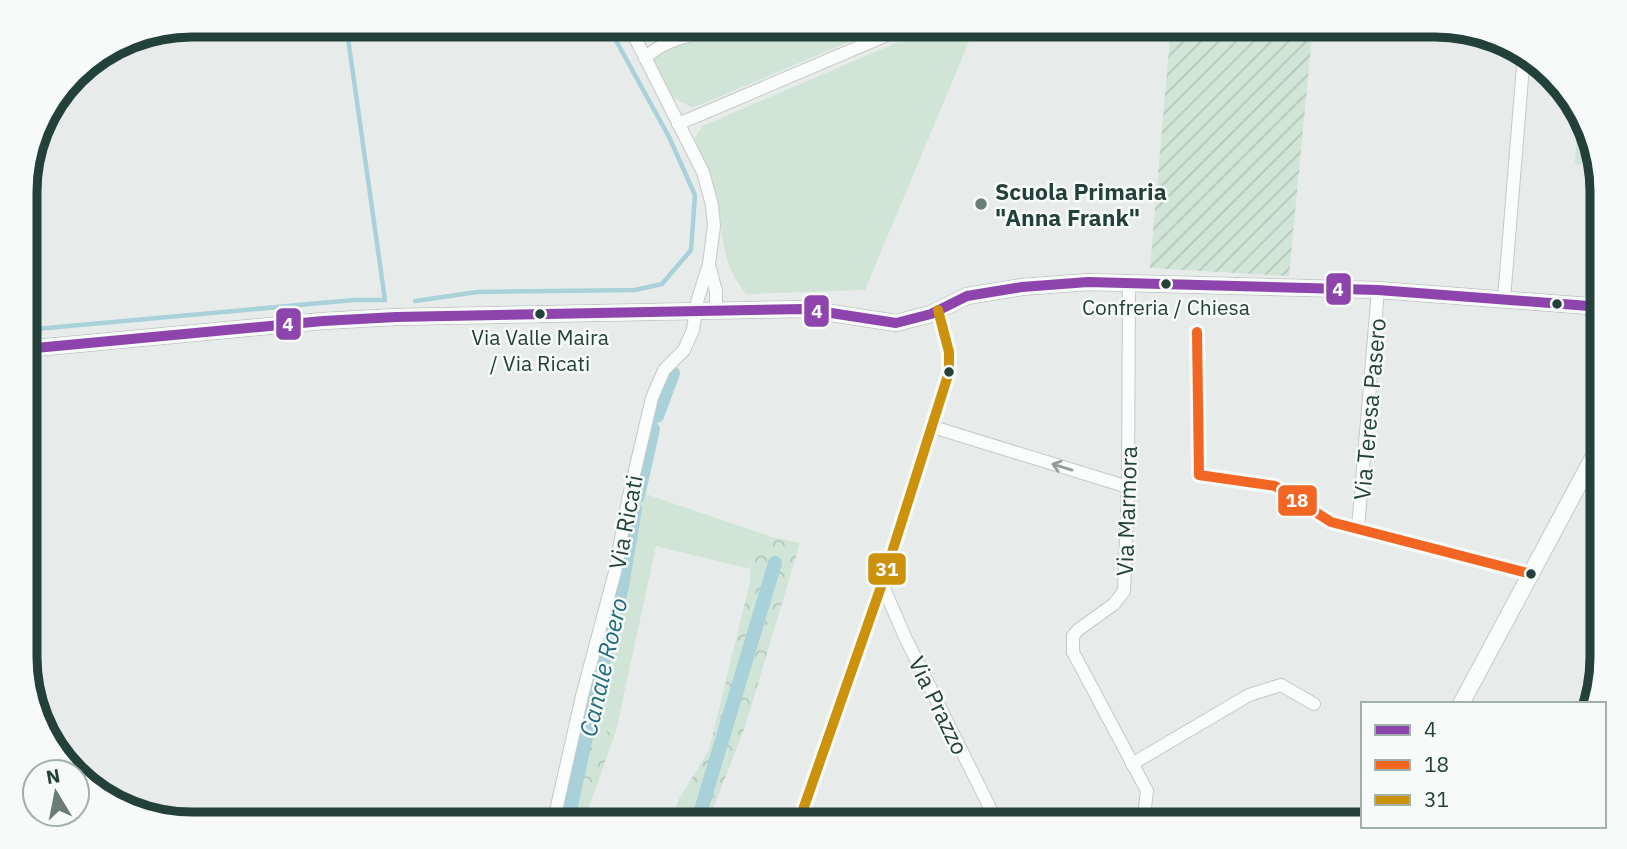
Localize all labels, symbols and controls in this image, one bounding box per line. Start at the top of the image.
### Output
place label: Scuola Primaria "Anna Frank" [995,176,1167,232]
marker: Scuola Primaria "Anna Frank" [973,196,989,212]
line badge: 4 [1325,272,1352,306]
marker: Confreria / Chiesa [1159,277,1173,291]
text: 4 [1332,277,1344,301]
place label: Confreria / Chiesa [1082,293,1250,321]
line badge: 4 [803,294,830,328]
unlabelled marker [1550,297,1564,311]
text: 4 [811,299,823,323]
line badge: 4 [275,307,302,341]
marker: Via Valle Maira / Via Ricati [533,307,547,321]
text: 4 [282,312,294,336]
street label: Via Teresa Pasero [1346,317,1392,501]
place label: Via Valle Maira / Via Ricati [471,323,609,377]
unlabelled marker [942,365,956,379]
street label: Via Marmora [1109,445,1143,577]
one-way arrow [1052,459,1074,472]
street label: Via Ricati [601,472,649,572]
line badge: 18 [1277,484,1318,517]
text: 18 [1286,488,1308,512]
line badge: 31 [867,552,907,586]
text: 31 [876,557,899,581]
unlabelled marker [1524,567,1538,581]
water label: Canale Roero [571,594,635,740]
street label: Via Prazzo [902,651,976,759]
legend [1361,702,1606,828]
text: 4 [1424,715,1437,743]
text: 18 [1424,750,1449,778]
north arrow [21,758,91,828]
text: N [44,763,62,789]
text: 31 [1424,785,1449,813]

